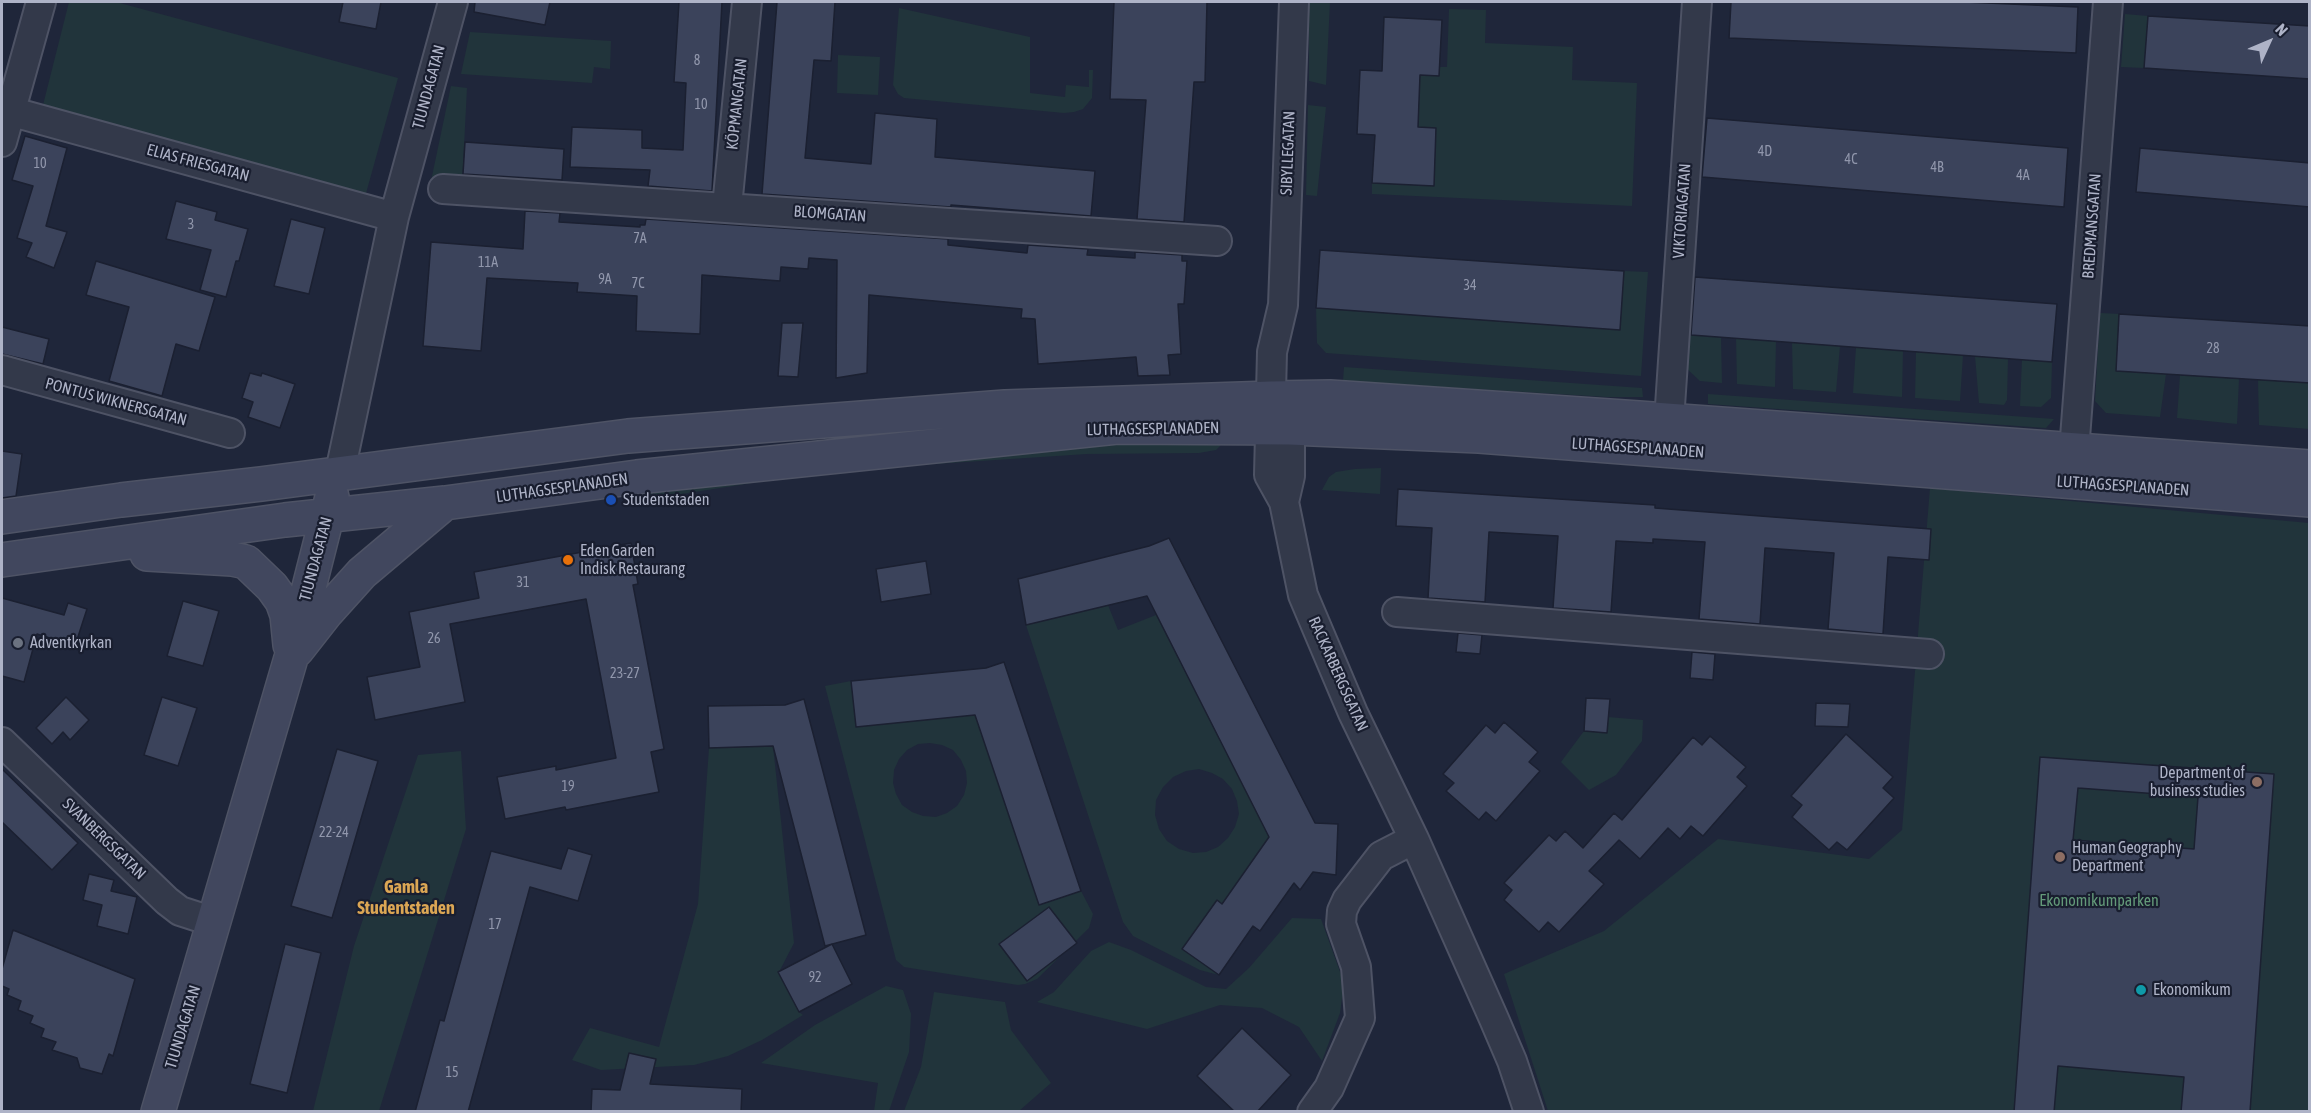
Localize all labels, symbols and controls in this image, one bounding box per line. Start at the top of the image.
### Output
north arrow [2239,12,2299,72]
text: N [2272,20,2292,39]
street label: TIUNDAGATAN [409,43,449,131]
house number: 8 [694,53,700,69]
street label: KÖPMANGATAN [723,57,751,151]
house number: 10 [694,97,708,113]
street label: SIBYLLEGATAN [1277,111,1299,195]
street label: ELIAS FRIESGATAN [145,140,251,186]
house number: 4D [1758,144,1772,160]
house number: 4C [1845,152,1857,168]
house number: 10 [33,156,47,172]
house number: 4B [1930,160,1944,176]
street label: VIKTORIAGATAN [1669,163,1695,259]
house number: 4A [2016,168,2030,184]
street label: BREDMANSGATAN [2079,173,2105,279]
street label: BLOMGATAN [793,202,867,226]
house number: 3 [188,217,194,233]
house number: 7A [633,231,647,247]
house number: 11A [478,255,498,271]
house number: 9A [598,272,612,288]
house number: 7C [632,276,644,292]
house number: 34 [1463,278,1477,294]
house number: 28 [2206,341,2220,357]
street label: PONTUS WIKNERSGATAN [43,374,189,430]
street label: LUTHAGSESPLANADEN [1086,418,1220,440]
street label: LUTHAGSESPLANADEN [1571,434,1705,462]
street label: LUTHAGSESPLANADEN [495,469,629,507]
street label: LUTHAGSESPLANADEN [2056,472,2190,500]
place label: Studentstaden [623,490,710,510]
marker: Studentstaden [604,493,618,507]
street label: TIUNDAGATAN [296,515,336,603]
place label: Eden Garden Indisk Restaurang [580,541,685,579]
marker: Eden Garden Indisk Restaurang [561,553,575,567]
house number: 31 [516,575,530,591]
street label: RACKARBERGSGATAN [1304,614,1372,734]
house number: 26 [427,631,441,647]
place label: Adventkyrkan [30,633,112,653]
marker: Adventkyrkan [11,636,25,650]
house number: 23-27 [610,666,640,682]
place label: Department of business studies [2150,763,2245,801]
marker: Department of business studies [2250,775,2264,789]
house number: 19 [561,779,575,795]
street label: SVANBERGSGATAN [58,794,150,884]
house number: 22-24 [319,825,349,841]
place label: Human Geography Department [2072,838,2182,876]
marker: Human Geography Department [2053,850,2067,864]
district label: Gamla Studentstaden [357,876,455,918]
park label: Ekonomikumparken [2039,891,2159,911]
house number: 17 [488,917,502,933]
house number: 92 [808,970,822,986]
place label: Ekonomikum [2153,980,2231,1000]
street label: TIUNDAGATAN [161,983,205,1071]
marker: Ekonomikum [2134,983,2148,997]
house number: 15 [445,1065,459,1081]

